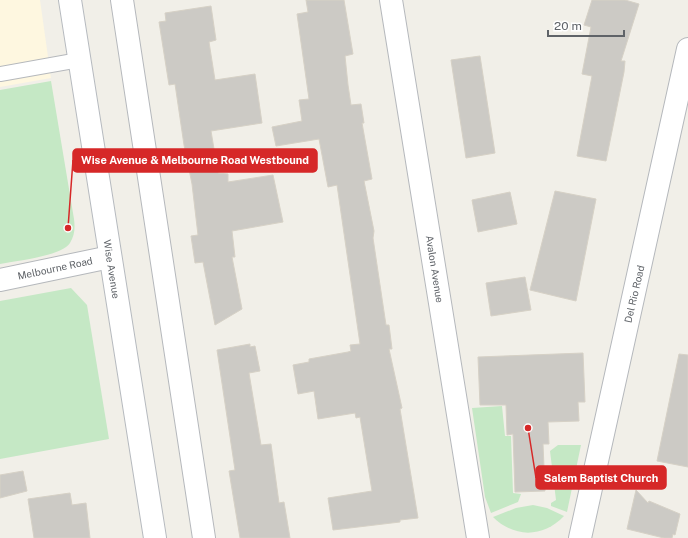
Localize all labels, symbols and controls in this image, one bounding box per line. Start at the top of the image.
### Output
scale bar [548,12,624,38]
text: 20 m [554,19,582,33]
callout: Wise Avenue & Melbourne Road Westbound [73,149,317,172]
text: Wise Avenue & Melbourne Road Westbound [81,154,309,166]
street label: Avalon Avenue [424,235,446,304]
street label: Wise Avenue [101,239,123,300]
street label: Melbourne Road [16,254,94,282]
street label: Del Rio Road [622,264,646,324]
callout: Salem Baptist Church [536,466,666,489]
text: Salem Baptist Church [544,472,658,484]

